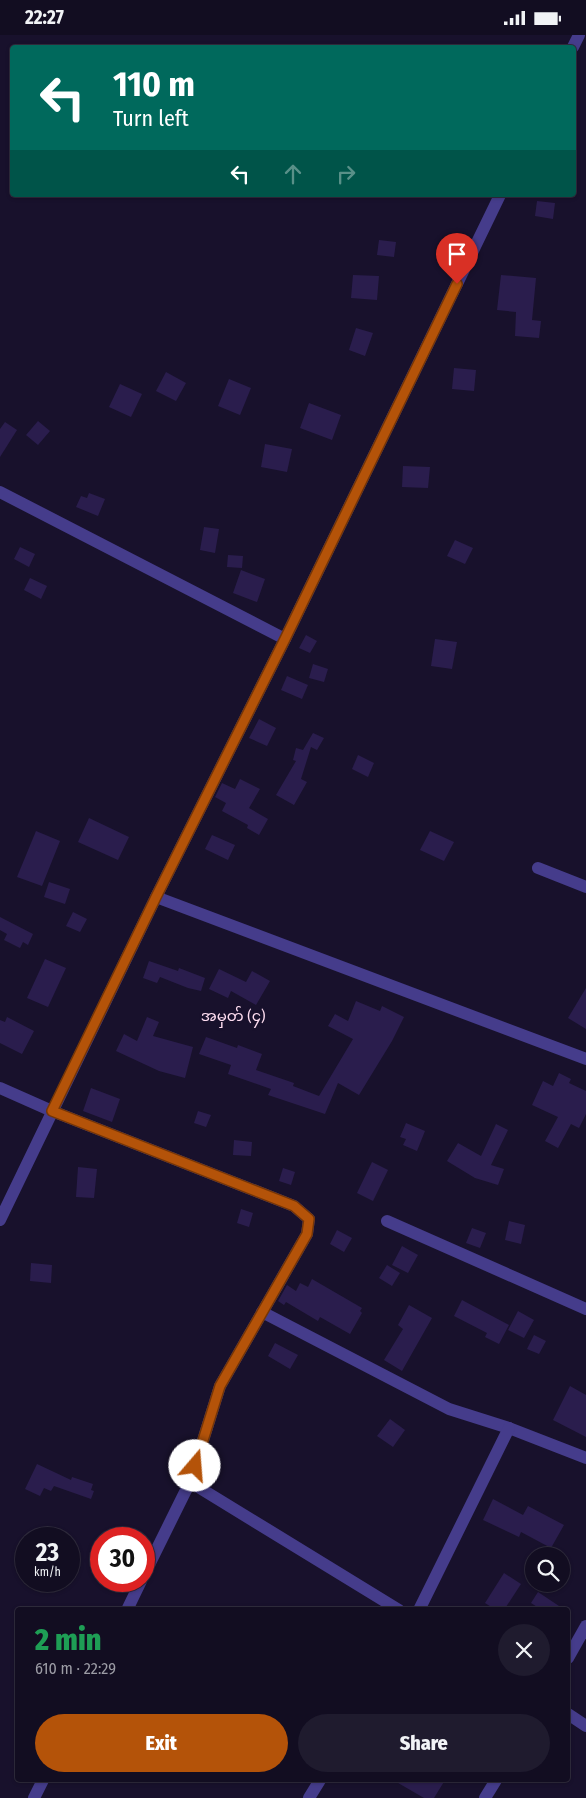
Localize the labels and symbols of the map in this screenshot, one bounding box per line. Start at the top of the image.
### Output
pin [436,233,478,284]
district label: အမှတ် (၄) [201,1006,265,1028]
position arrow [168,1439,220,1491]
speed limit sign: 30 [90,1527,155,1592]

